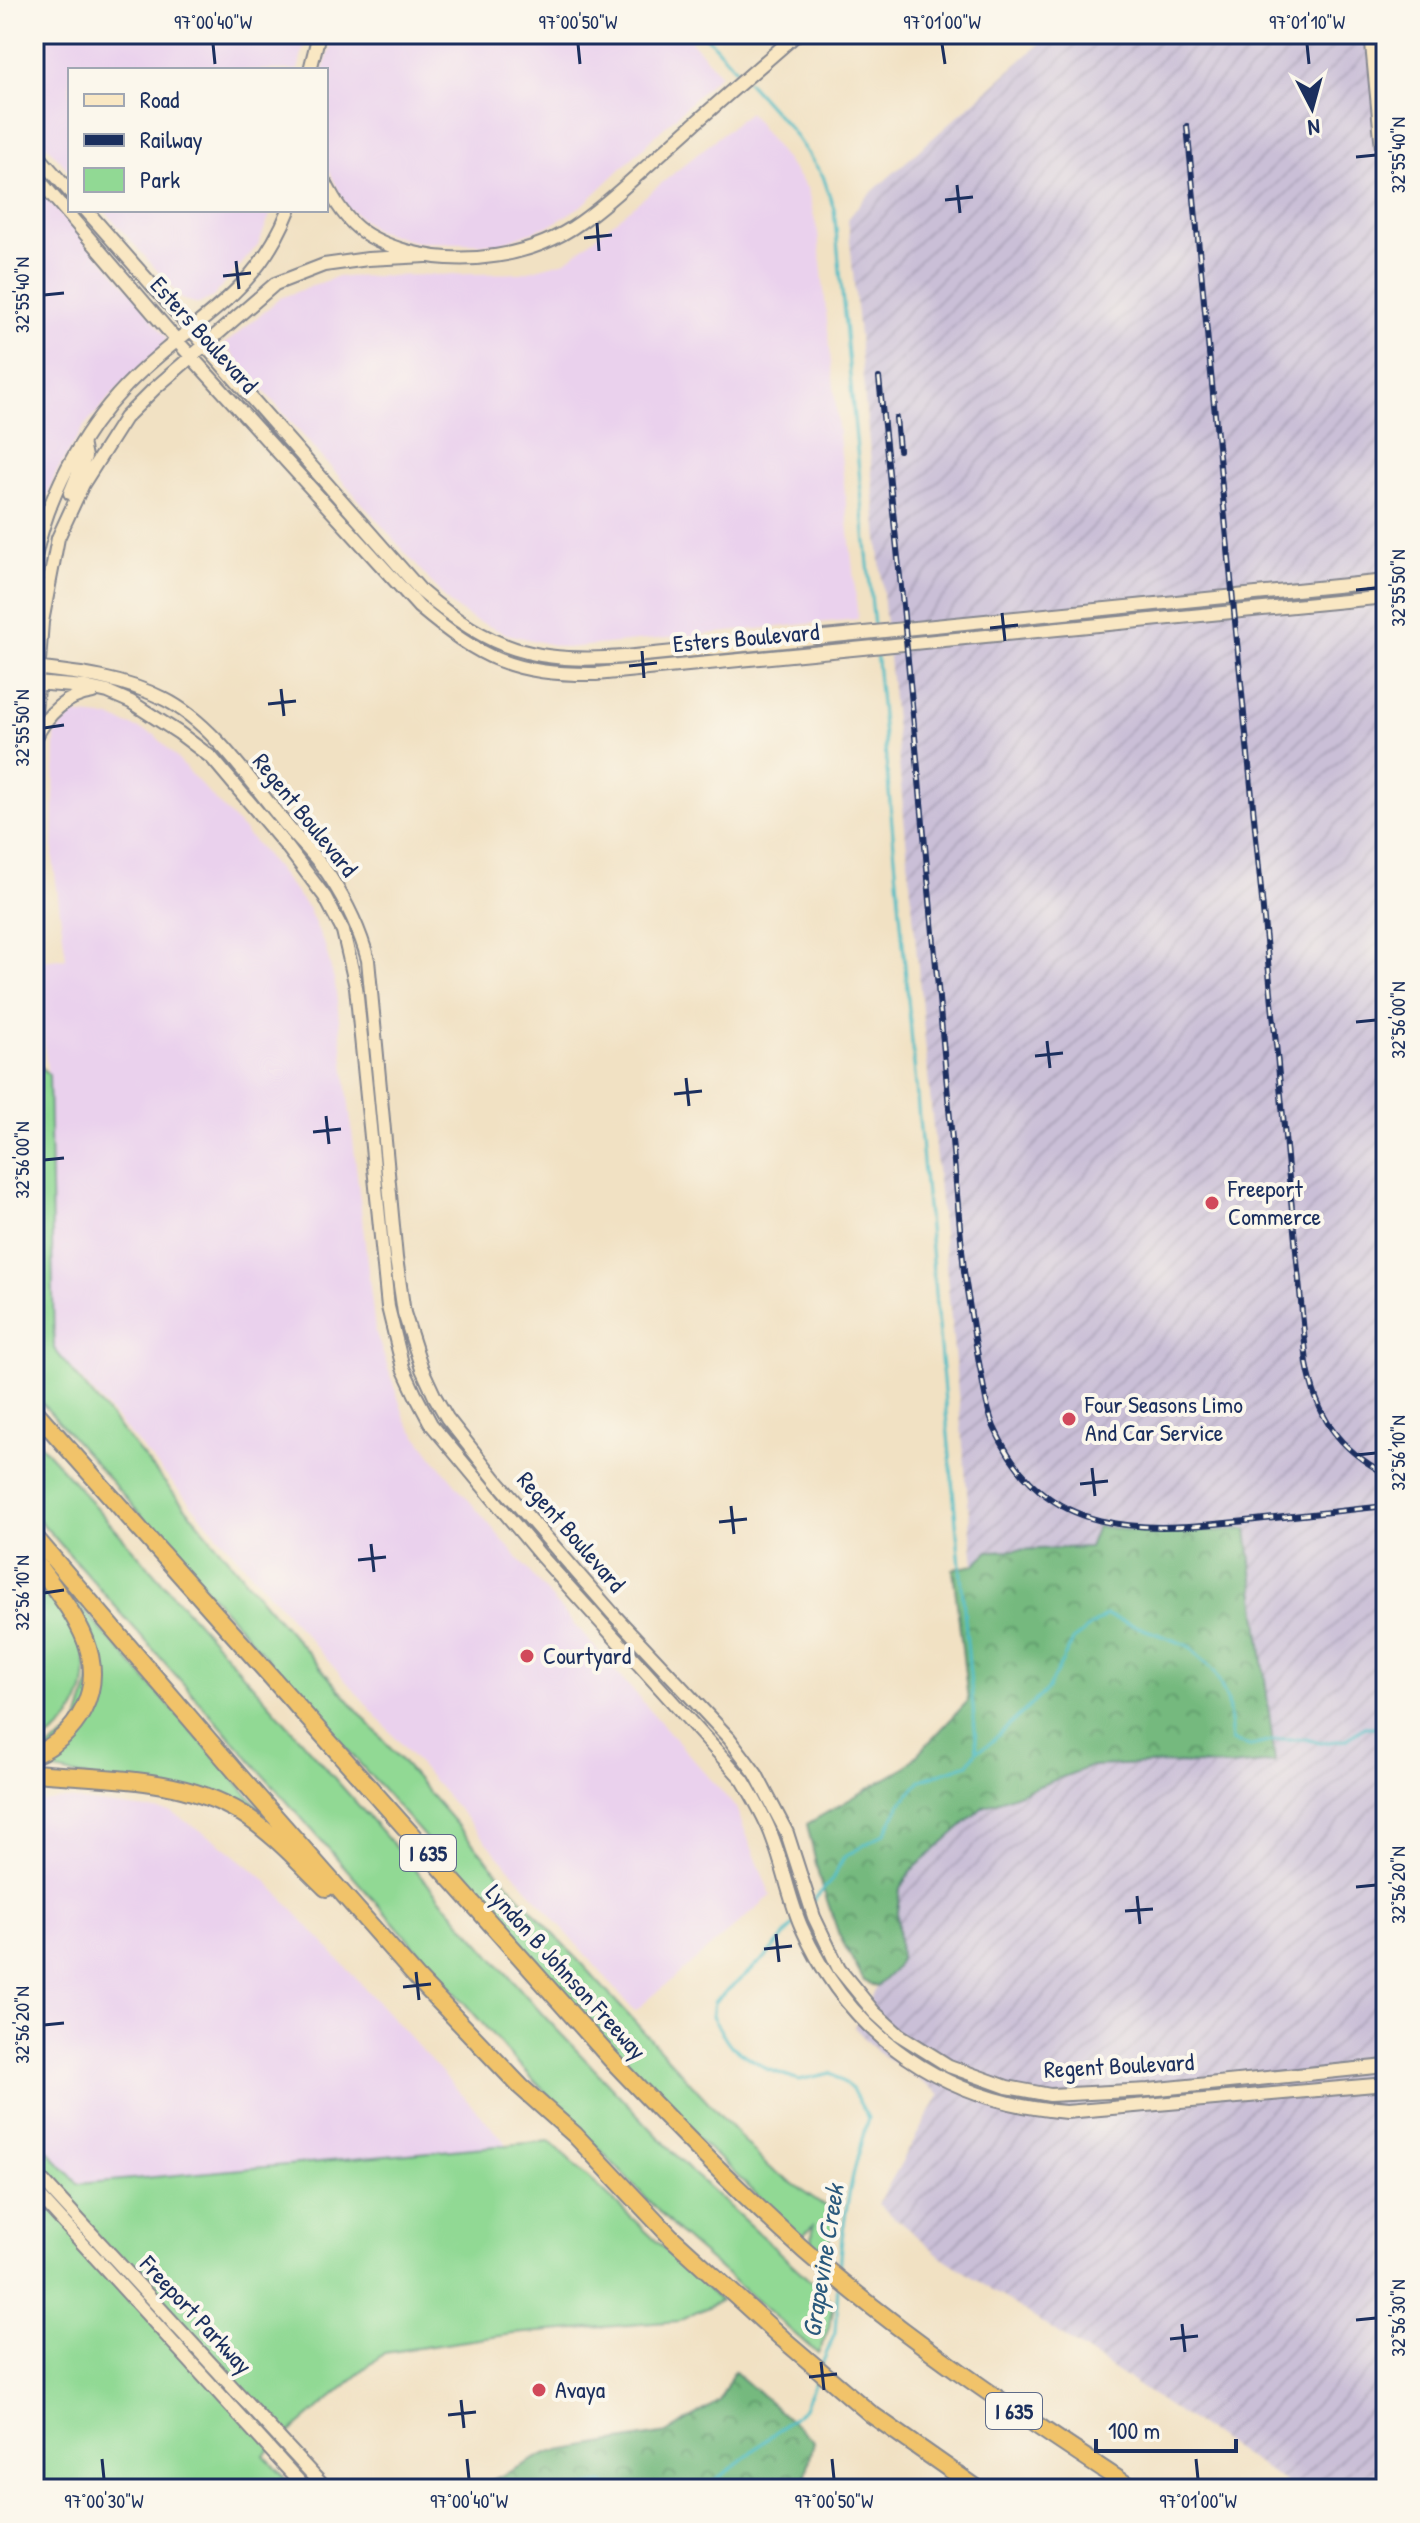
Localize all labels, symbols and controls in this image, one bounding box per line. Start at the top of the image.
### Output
text: 97°00'40"W [174,8,253,35]
text: 97°00'50"W [539,8,618,35]
text: 97°01'00"W [903,8,982,35]
text: 97°01'10"W [1269,8,1346,35]
legend [68,68,328,212]
north arrow [1272,68,1352,148]
text: Road [140,83,179,115]
text: N [1306,112,1321,143]
text: 32°55'40"N [1384,117,1411,193]
text: Railway [140,123,203,155]
text: Park [140,163,180,195]
text: 32°55'40"N [8,257,35,333]
street label: Esters Boulevard [144,269,266,400]
text: 32°55'50"N [1384,549,1411,627]
street label: Esters Boulevard [671,615,820,659]
text: 32°55'50"N [8,689,35,767]
street label: Regent Boulevard [246,746,366,883]
text: 32°56'00"N [1384,981,1411,1059]
text: 32°56'00"N [8,1121,35,1199]
place label: Freeport Commerce [1227,1172,1322,1232]
marker: Freeport Commerce [1203,1194,1221,1212]
place label: Four Seasons Limo And Car Service [1084,1388,1243,1448]
marker: Four Seasons Limo And Car Service [1060,1410,1078,1428]
text: 32°56'10"N [1384,1415,1411,1491]
street label: Regent Boulevard [510,1464,633,1599]
text: 32°56'10"N [8,1555,35,1631]
place label: Courtyard [543,1639,631,1671]
marker: Courtyard [518,1647,536,1665]
road number: I 635 [400,1835,456,1871]
text: 32°56'20"N [1384,1846,1411,1924]
street label: Lyndon B Johnson Freeway [479,1877,654,2066]
text: 32°56'20"N [8,1986,35,2064]
street label: Regent Boulevard [1043,2045,1195,2085]
water label: Grapevine Creek [793,2180,853,2340]
street label: Freeport Parkway [133,2247,260,2380]
text: 32°56'30"N [1384,2279,1411,2357]
place label: Avaya [555,2373,605,2405]
marker: Avaya [530,2381,548,2399]
road number: I 635 [986,2393,1042,2429]
scale bar [1096,2403,1236,2453]
text: 100 m [1108,2414,1160,2446]
text: 97°00'30"W [64,2487,144,2514]
text: 97°00'40"W [430,2487,509,2514]
text: 97°00'50"W [795,2487,874,2514]
text: 97°01'00"W [1159,2487,1238,2514]

